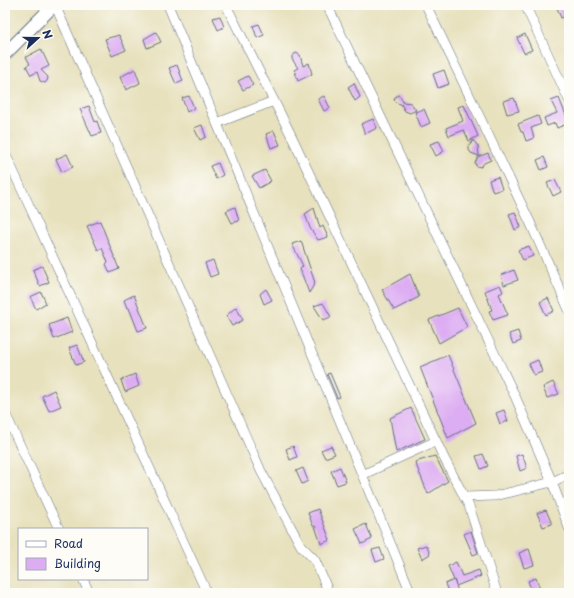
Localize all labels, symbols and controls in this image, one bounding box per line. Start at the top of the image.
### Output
north arrow [18,18,58,58]
text: N [38,27,57,42]
legend [18,528,148,580]
text: Road [54,534,83,552]
text: Building [54,554,101,572]

